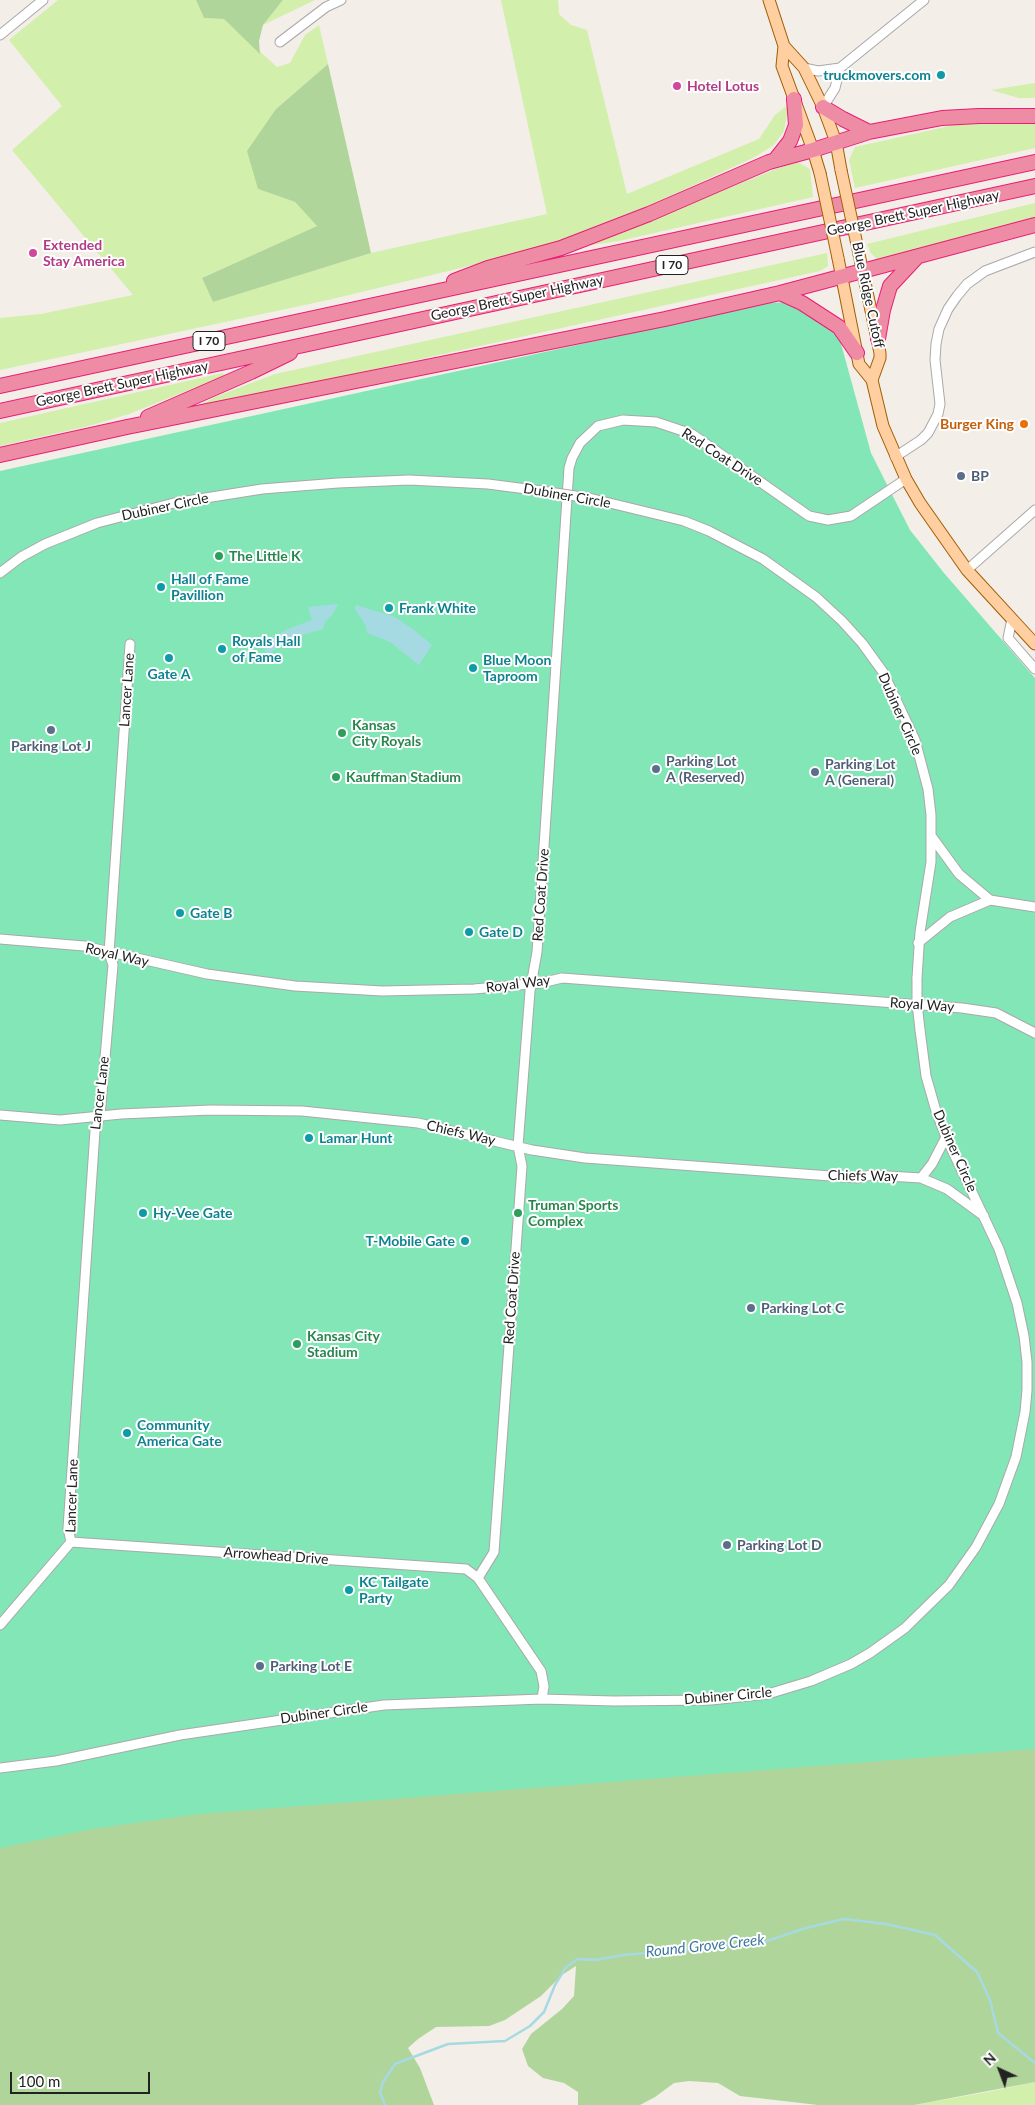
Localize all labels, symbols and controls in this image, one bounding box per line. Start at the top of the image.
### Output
place label: truckmovers.com [823,67,931,83]
marker: truckmovers.com [935,69,947,81]
place label: Hotel Lotus [687,78,759,94]
marker: Hotel Lotus [671,80,683,92]
street label: George Brett Super Highway [825,187,1001,239]
place label: Extended Stay America [43,237,125,270]
street label: Blue Ridge Cutoff [849,240,887,350]
marker: Extended Stay America [27,247,39,259]
road number: I 70 [656,256,688,274]
street label: George Brett Super Highway [429,272,605,324]
road number: I 70 [193,332,225,351]
street label: George Brett Super Highway [34,358,210,410]
place label: Burger King [940,416,1014,432]
marker: Burger King [1018,418,1030,430]
street label: Red Coat Drive [678,425,766,489]
place label: BP [971,468,989,484]
marker: BP [955,470,967,482]
street label: Dubiner Circle [522,480,612,512]
street label: Dubiner Circle [120,490,210,524]
place label: The Little K [229,548,301,564]
marker: The Little K [213,550,225,562]
place label: Hall of Fame Pavillion [171,571,249,604]
marker: Hall of Fame Pavillion [155,581,167,593]
place label: Frank White [399,600,476,616]
marker: Frank White [383,602,395,614]
place label: Royals Hall of Fame [232,633,300,666]
marker: Royals Hall of Fame [216,643,228,655]
marker: Gate A [163,652,175,664]
place label: Blue Moon Taproom [483,652,551,684]
street label: Lancer Lane [116,653,138,727]
marker: Blue Moon Taproom [467,662,479,674]
place label: Gate A [148,666,190,682]
street label: Dubiner Circle [874,670,926,758]
place label: Kansas City Royals [352,717,421,750]
marker: Parking Lot J [45,724,57,736]
marker: Kansas City Royals [336,727,348,739]
place label: Parking Lot J [11,738,91,754]
place label: Parking Lot A (Reserved) [666,753,744,786]
place label: Parking Lot A (General) [825,756,896,789]
marker: Parking Lot A (Reserved) [650,763,662,775]
marker: Parking Lot A (General) [809,766,821,778]
place label: Kauffman Stadium [346,769,461,785]
marker: Kauffman Stadium [330,771,342,783]
street label: Red Coat Drive [529,848,553,942]
place label: Gate B [190,905,232,921]
marker: Gate B [174,907,186,919]
place label: Gate D [479,924,523,940]
marker: Gate D [463,926,475,938]
street label: Royal Way [84,940,150,970]
street label: Royal Way [485,972,551,996]
street label: Royal Way [889,994,955,1016]
street label: Lancer Lane [87,1055,113,1131]
street label: Dubiner Circle [929,1107,981,1195]
street label: Chiefs Way [425,1117,497,1149]
place label: Lamar Hunt [319,1130,392,1146]
marker: Lamar Hunt [303,1132,315,1144]
street label: Chiefs Way [828,1167,898,1185]
place label: Truman Sports Complex [528,1197,618,1230]
place label: Hy-Vee Gate [153,1205,233,1221]
marker: Hy-Vee Gate [137,1207,149,1219]
marker: Truman Sports Complex [512,1207,524,1219]
place label: T-Mobile Gate [366,1233,455,1249]
marker: T-Mobile Gate [459,1235,471,1247]
street label: Red Coat Drive [500,1251,524,1345]
place label: Parking Lot C [761,1300,844,1316]
marker: Parking Lot C [745,1302,757,1314]
place label: Kansas City Stadium [307,1328,380,1360]
marker: Kansas City Stadium [291,1338,303,1350]
place label: Community America Gate [137,1417,222,1450]
marker: Community America Gate [121,1427,133,1439]
street label: Lancer Lane [62,1459,82,1533]
place label: Parking Lot D [737,1537,822,1553]
marker: Parking Lot D [721,1539,733,1551]
street label: Arrowhead Drive [223,1544,329,1568]
place label: KC Tailgate Party [359,1574,429,1606]
marker: KC Tailgate Party [343,1584,355,1596]
place label: Parking Lot E [270,1658,352,1674]
marker: Parking Lot E [254,1660,266,1672]
street label: Dubiner Circle [683,1684,773,1708]
street label: Dubiner Circle [279,1699,369,1727]
water label: Round Grove Creek [645,1931,765,1961]
north arrow [975,2045,1025,2095]
text: N [980,2049,999,2069]
scale bar [12,2062,152,2094]
text: 100 m [18,2072,60,2090]

